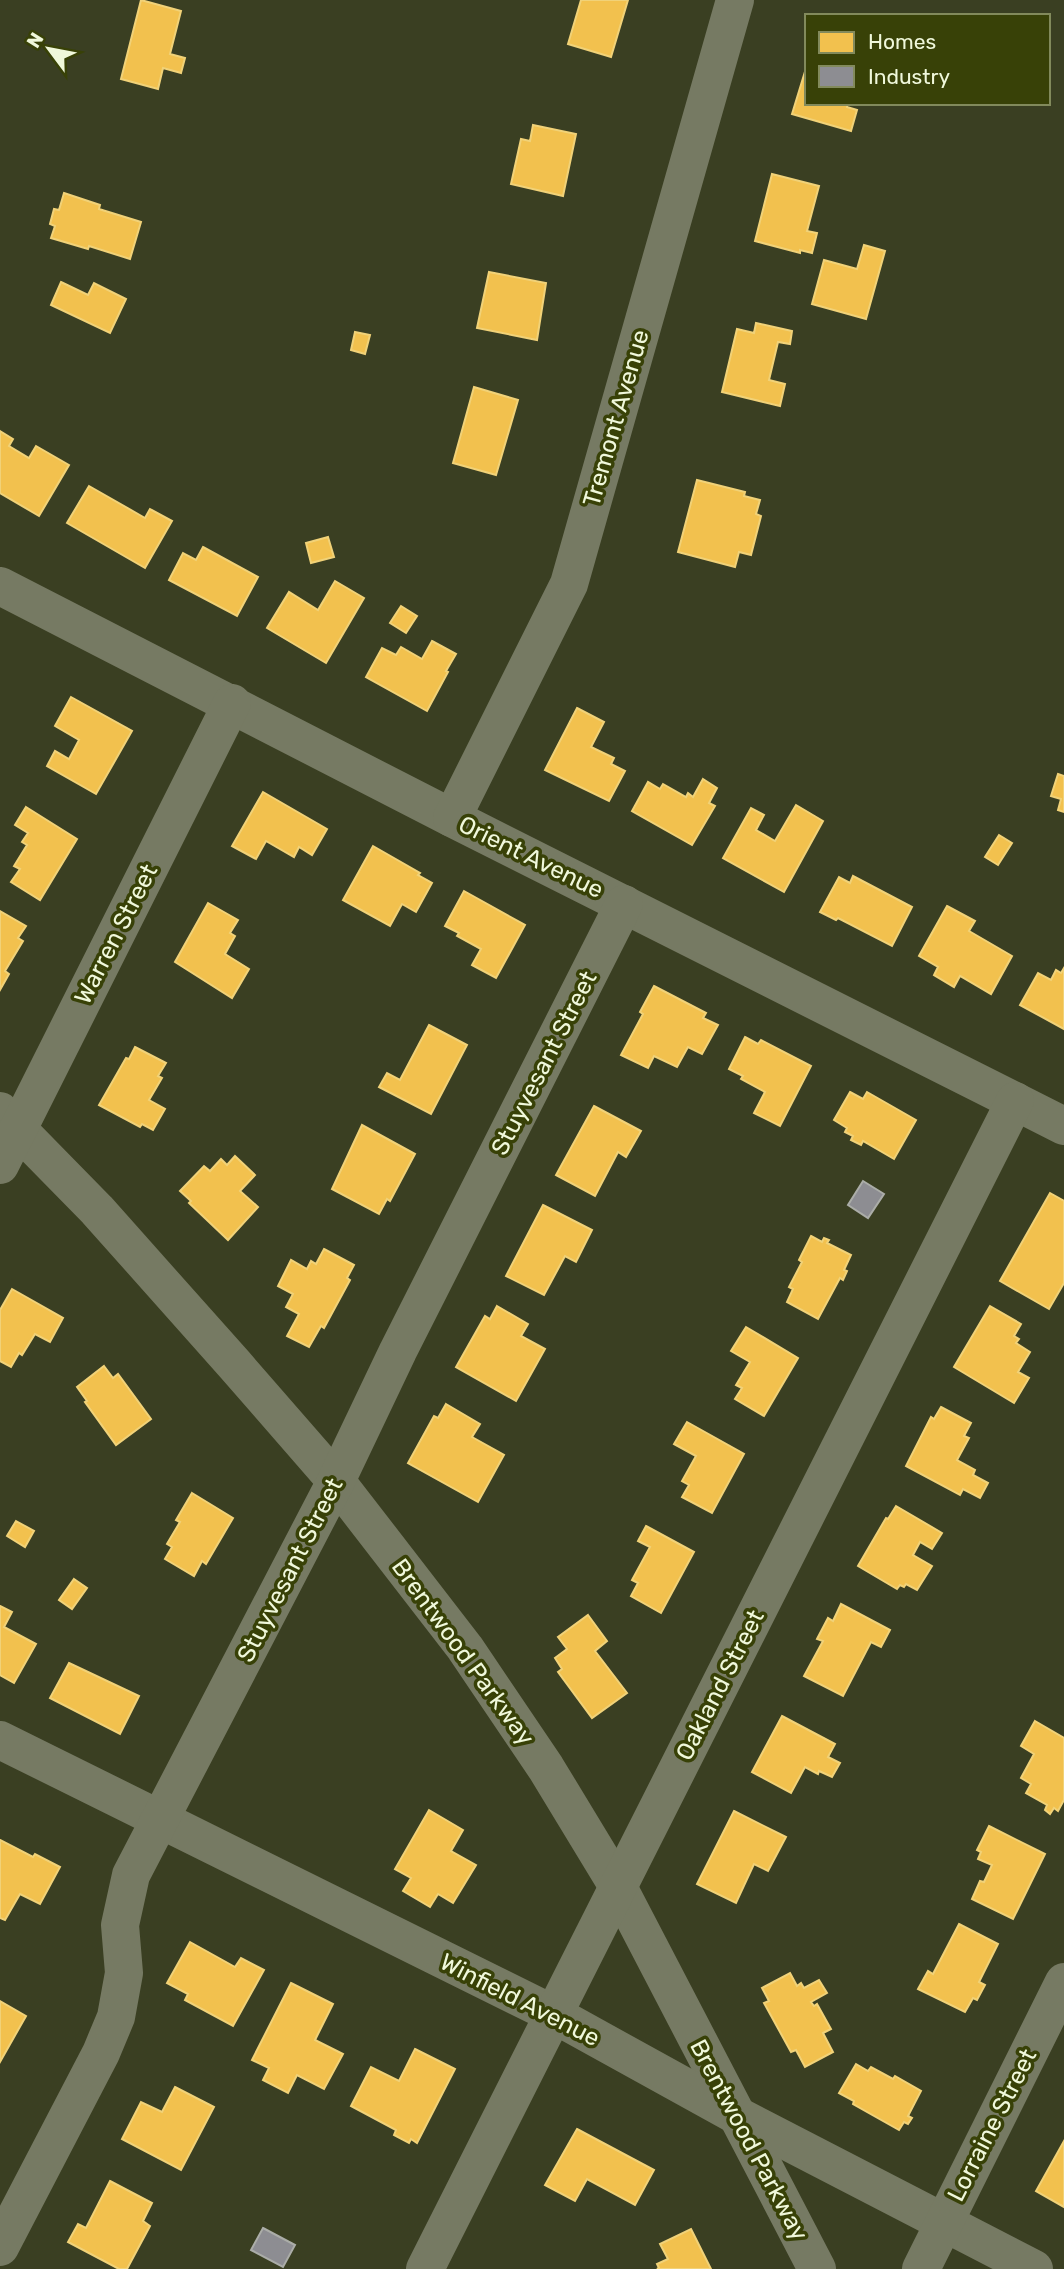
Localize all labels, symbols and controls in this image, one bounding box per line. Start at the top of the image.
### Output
north arrow [14,14,84,84]
legend [805,14,1050,105]
text: N [22,28,48,52]
text: Homes [868,29,936,54]
text: Industry [868,64,950,89]
street label: Tremont Avenue [577,326,655,510]
street label: Orient Avenue [454,810,608,904]
street label: Warren Street [69,859,163,1009]
street label: Stuyvesant Street [485,966,603,1160]
street label: Stuyvesant Street [231,1473,349,1667]
street label: Brentwood Parkway [386,1553,540,1751]
street label: Oakland Street [670,1605,770,1765]
street label: Winfield Avenue [435,1948,605,2052]
street label: Brentwood Parkway [684,2035,814,2245]
street label: Lorraine Street [942,2044,1042,2206]

